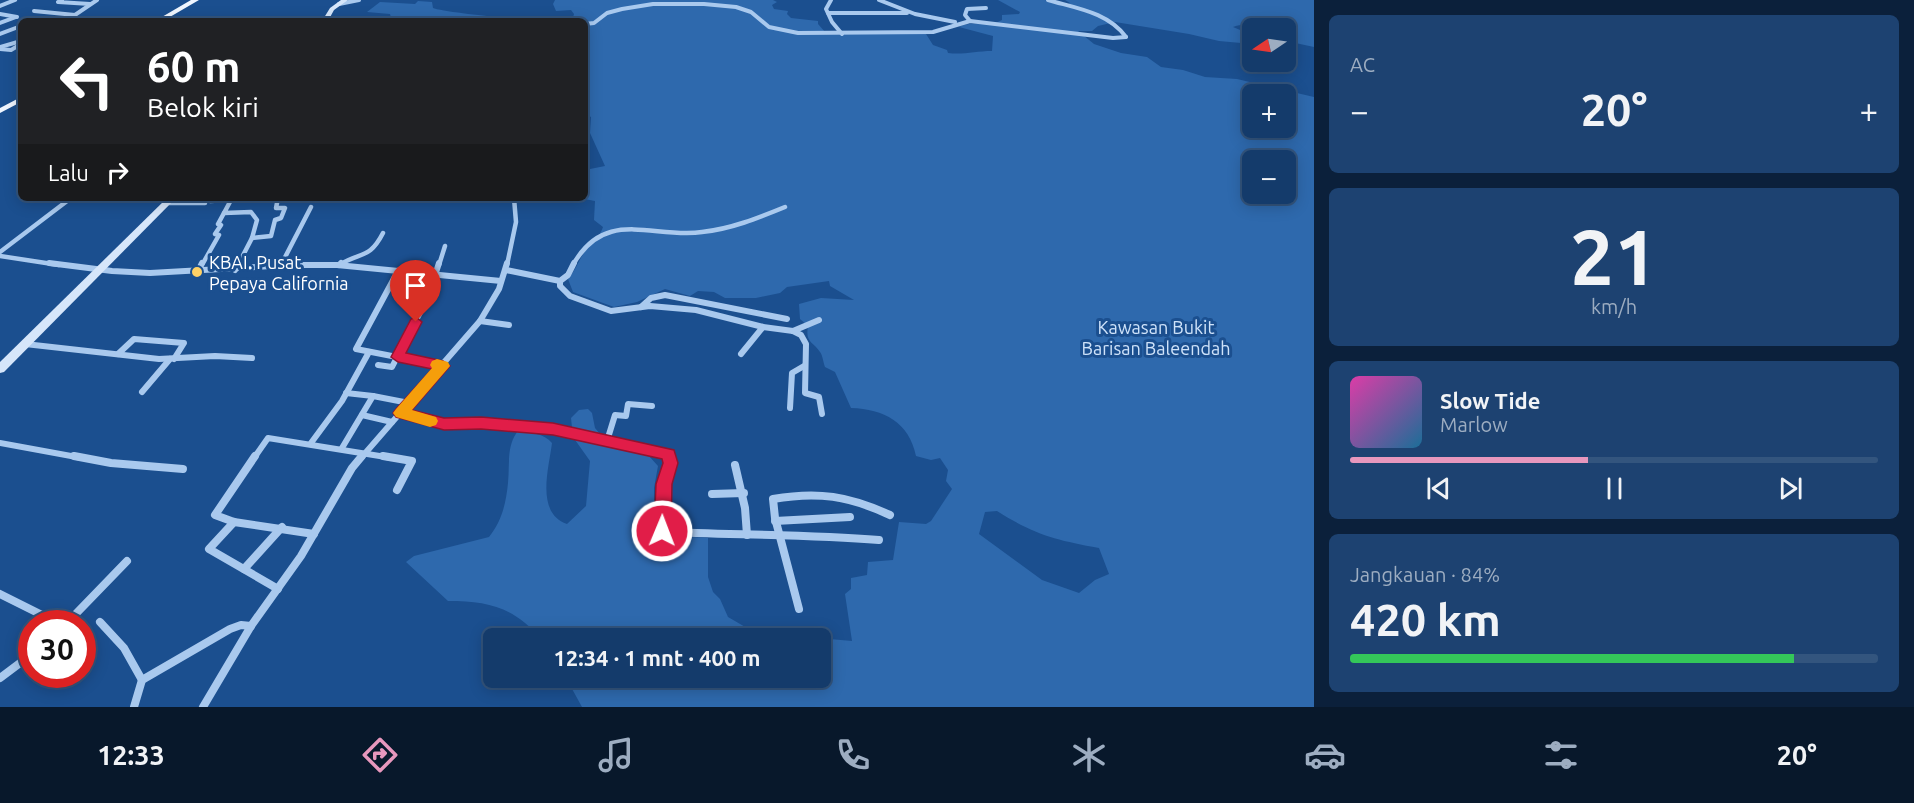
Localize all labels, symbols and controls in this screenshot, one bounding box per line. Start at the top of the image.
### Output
north arrow [1242,18,1296,72]
map controls [1242,18,1296,204]
icon: left [48,42,126,120]
text: 60 m [147,43,241,90]
text: AC [1350,53,1375,76]
button: + [1242,84,1296,138]
text: 20° [1581,84,1647,135]
text: Belok kiri [147,92,259,122]
text: − [1350,92,1369,129]
text: + [1859,92,1878,129]
button: − [1242,150,1296,204]
icon: right [101,156,134,189]
text: Lalu [48,160,89,185]
text: 21 [1570,212,1658,300]
place label: KBAI. Pusat Pepaya California [209,252,349,293]
pin [390,260,441,322]
marker: KBAI. Pusat Pepaya California [190,265,204,279]
icon: arrive [399,269,432,302]
text: km/h [1591,295,1637,318]
park label: Kawasan Bukit Barisan Baleendah [1082,317,1230,358]
text: Slow Tide [1440,388,1540,413]
text: Marlow [1440,413,1508,436]
icon: previous [1422,472,1455,505]
icon: pause [1598,472,1631,505]
icon: next [1774,472,1807,505]
position arrow [630,499,694,563]
text: Jangkauan · 84% [1350,563,1500,586]
text: 420 km [1350,594,1501,645]
speed limit sign: 30 [18,610,96,688]
text: 12:34 · 1 mnt · 400 m [553,645,761,670]
icon: directions [359,734,401,776]
icon: music [595,734,637,776]
icon: phone [832,734,874,776]
icon: climate [1068,734,1110,776]
icon: car [1304,734,1346,776]
icon: filters [1540,734,1582,776]
text: 12:33 [97,740,165,770]
text: 20° [1777,740,1817,770]

